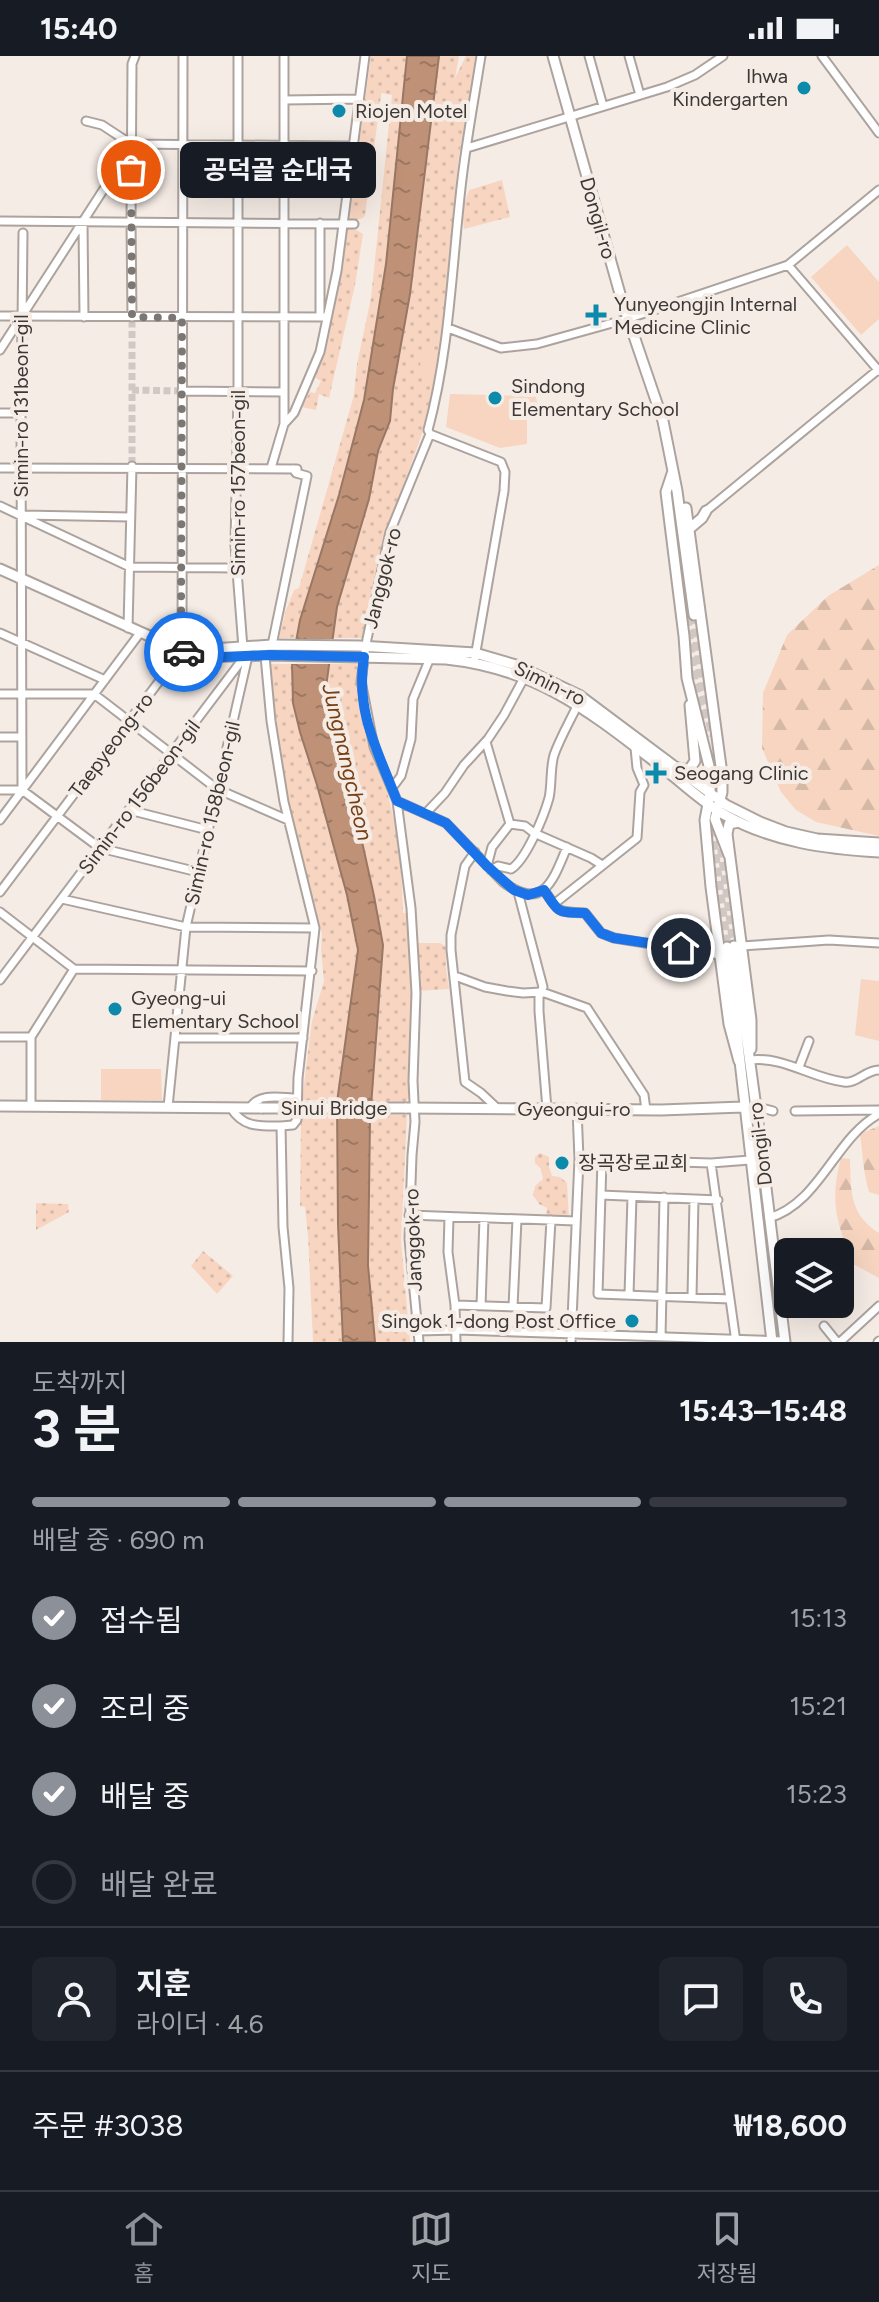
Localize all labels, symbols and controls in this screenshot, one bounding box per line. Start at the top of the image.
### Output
text: 15:40 [40,10,118,47]
place label: Ihwa Kindergarten [672,64,788,111]
marker: Ihwa Kindergarten [795,79,813,97]
place label: Riojen Motel [355,99,468,123]
marker: Riojen Motel [330,102,348,120]
pin [97,136,165,204]
callout: 공덕골 순대국 [179,142,375,198]
icon: bag [109,148,153,192]
text: 공덕골 순대국 [203,154,353,186]
street label: Dongil-ro [575,174,621,262]
place label: Yunyeongjin Internal Medicine Clinic [614,292,797,339]
marker: Yunyeongjin Internal Medicine Clinic [585,304,607,326]
street label: Simin-ro 131beon-gil [9,314,33,498]
place label: Sindong Elementary School [511,374,679,421]
marker: Sindong Elementary School [486,389,504,407]
street label: Simin-ro 157beon-gil [226,390,250,576]
street label: Janggok-ro [358,525,406,631]
courier [144,612,224,692]
icon: car [162,630,206,674]
street label: Simin-ro [510,655,590,711]
water label: Jungnangcheon [316,680,379,843]
street label: Taepyeong-ro [64,688,158,802]
street label: Simin-ro 156beon-gil [73,715,205,879]
street label: Simin-ro 158beon-gil [179,719,245,907]
place label: Seogang Clinic [674,761,809,785]
marker: Seogang Clinic [645,762,667,784]
pin [647,914,715,982]
icon: home [659,926,703,970]
place label: Gyeong-ui Elementary School [131,986,299,1033]
marker: Gyeong-ui Elementary School [106,1000,124,1018]
street label: Sinui Bridge [281,1096,387,1120]
street label: Gyeongui-ro [517,1097,631,1121]
street label: Dongil-ro [743,1101,777,1187]
place label: 장곡장로교회 [578,1151,688,1175]
marker: 장곡장로교회 [553,1154,571,1172]
street label: Janggok-ro [399,1188,427,1292]
map controls [774,1238,854,1318]
button: layers [774,1238,854,1318]
place label: Singok 1-dong Post Office [381,1309,616,1333]
marker: Singok 1-dong Post Office [623,1312,641,1330]
text: 도착까지 [32,1367,128,1399]
text: 15:43–15:48 [679,1392,847,1429]
text: 3 분 [32,1398,121,1460]
text: 배달 중 · 690 m [32,1524,204,1556]
icon: check [32,1596,76,1640]
text: 접수됨 [100,1602,183,1639]
text: 15:13 [790,1602,847,1634]
icon: check [32,1684,76,1728]
text: 조리 중 [100,1690,190,1727]
text: 15:21 [789,1690,847,1722]
icon: check [32,1772,76,1816]
text: 배달 중 [100,1778,190,1815]
text: 15:23 [786,1778,847,1810]
text: 배달 완료 [100,1866,218,1903]
button: person [32,1957,116,2041]
button: chat [659,1957,743,2041]
button: phone [763,1957,847,2041]
text: 지훈 [136,1965,191,2002]
text: 라이더 · 4.6 [136,2008,263,2040]
text: 주문 #3038 [32,2107,184,2144]
text: ₩18,600 [734,2107,847,2144]
tab: 홈 [122,2207,166,2287]
tab: 지도 [409,2207,453,2287]
tab: 저장됨 [697,2207,757,2287]

